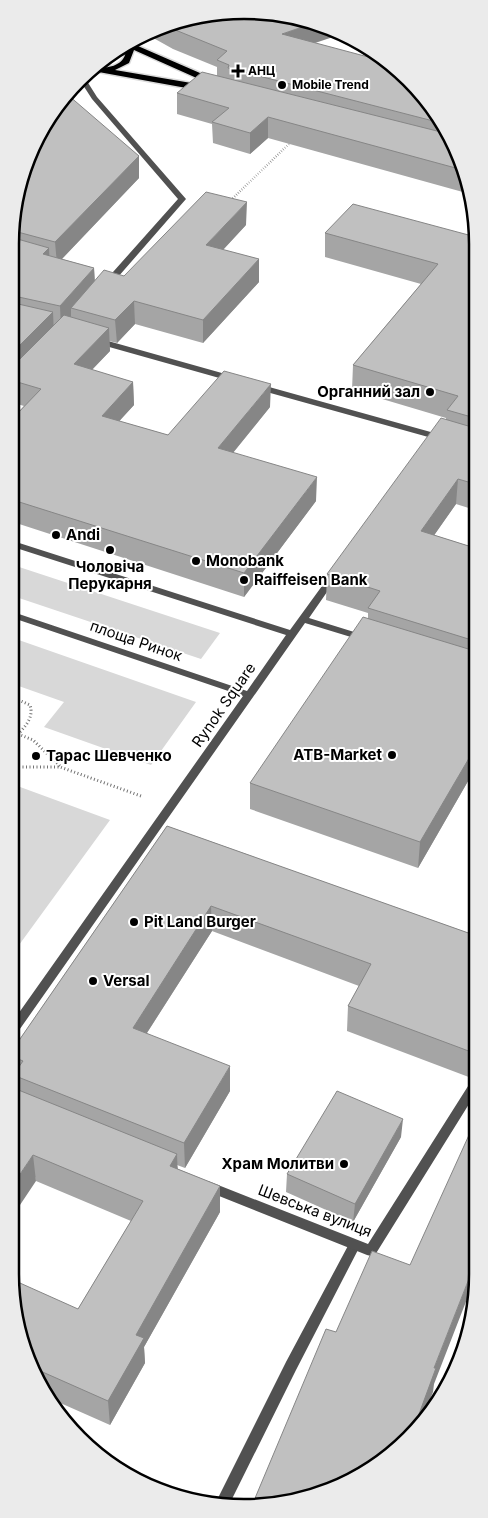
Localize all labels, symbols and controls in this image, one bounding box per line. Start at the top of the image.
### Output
place label: АНЦ [248,63,275,78]
marker: АНЦ [232,65,244,77]
place label: Mobile Trend [292,77,369,92]
marker: Mobile Trend [276,79,288,91]
place label: Органний зал [317,382,420,401]
marker: Органний зал [424,386,436,398]
place label: Andi [66,525,100,544]
marker: Andi [50,529,62,541]
marker: Чоловіча Перукарня [104,544,116,556]
place label: Monobank [206,551,284,570]
marker: Monobank [190,555,202,567]
place label: Чоловіча Перукарня [68,557,152,593]
place label: Raiffeisen Bank [254,570,368,589]
marker: Raiffeisen Bank [238,574,250,586]
street label: площа Ринок [88,616,185,665]
street label: Rynok Square [188,659,260,751]
place label: ATB-Market [293,745,383,764]
place label: Тарас Шевченко [46,746,172,765]
marker: ATB-Market [386,749,398,761]
marker: Тарас Шевченко [30,750,42,762]
place label: Pit Land Burger [144,912,256,931]
marker: Pit Land Burger [128,916,140,928]
place label: Versal [103,971,150,990]
marker: Versal [87,975,99,987]
place label: Храм Молитви [222,1154,334,1173]
marker: Храм Молитви [338,1158,350,1170]
street label: Шевська вулиця [256,1180,375,1241]

